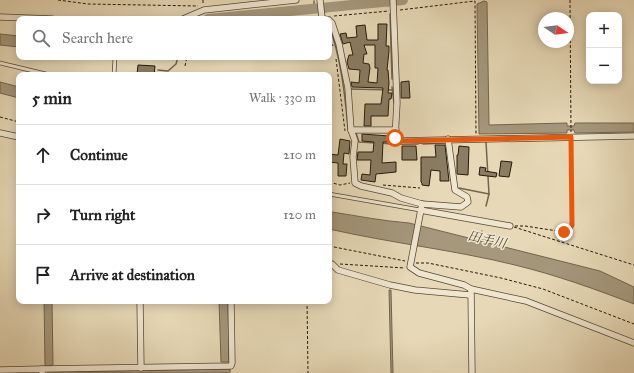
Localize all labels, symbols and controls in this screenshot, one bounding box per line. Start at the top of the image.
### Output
north arrow [538,12,574,48]
map controls [586,12,622,84]
button: + [586,12,622,48]
search box [16,16,332,60]
icon: search [30,27,52,49]
text: Search here [62,29,133,47]
button: − [586,48,622,84]
text: 5 min [32,88,72,109]
text: Walk · 330 m [249,90,316,106]
route start [386,129,404,147]
icon: ahead [32,144,54,166]
text: Continue [70,146,128,164]
text: 210 m [283,147,316,163]
icon: right [32,204,54,226]
text: Turn right [70,206,135,224]
text: 120 m [283,207,316,223]
route end [555,223,573,241]
water label: 田手川 [466,228,510,253]
icon: arrive [32,264,54,286]
text: Arrive at destination [70,266,195,284]

